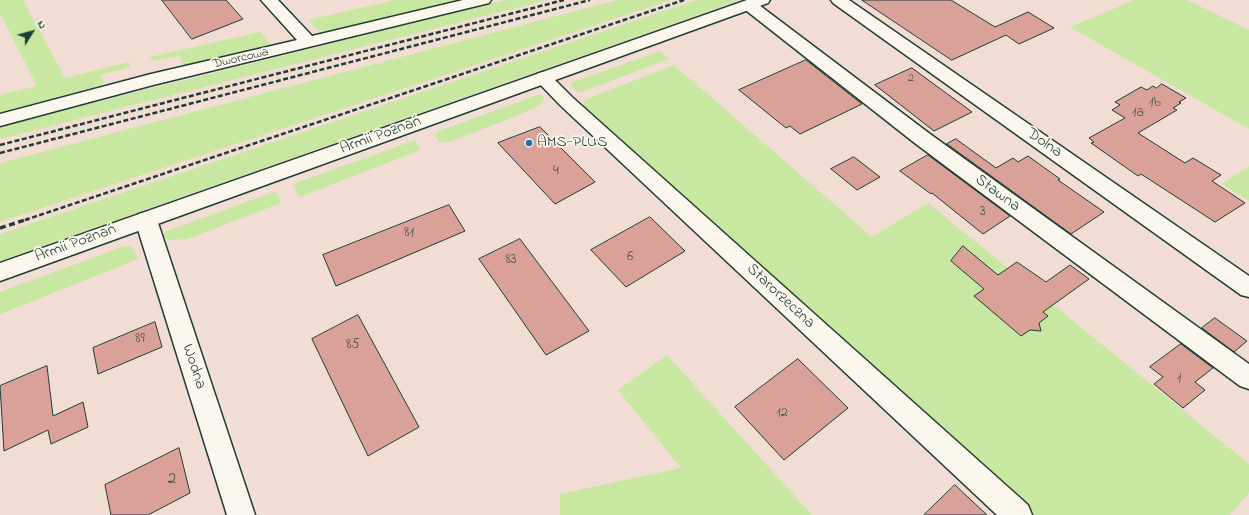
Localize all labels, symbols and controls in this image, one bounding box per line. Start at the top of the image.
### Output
north arrow [12,12,52,52]
text: N [33,17,50,33]
street label: Dworcowa [212,45,270,73]
house number: 2 [908,72,914,86]
house number: 1b [1149,96,1161,112]
house number: 1a [1132,106,1144,122]
street label: Armii Poznań [338,112,424,160]
street label: Dolna [1023,125,1065,163]
place label: AMS-PLUS [537,133,607,153]
marker: AMS-PLUS [524,138,534,148]
house number: 4 [553,164,559,180]
street label: Stawna [971,171,1023,217]
house number: 3 [980,205,986,221]
street label: Armii Poznań [33,220,119,268]
house number: 81 [404,226,414,242]
house number: 6 [627,250,633,266]
house number: 83 [505,253,517,269]
street label: Starorzeczna [742,260,818,334]
house number: 89 [135,332,145,348]
house number: 85 [346,338,360,354]
street label: Wodna [177,342,209,392]
house number: 1 [1177,372,1181,388]
house number: 12 [776,406,788,422]
house number: 2 [168,470,176,490]

